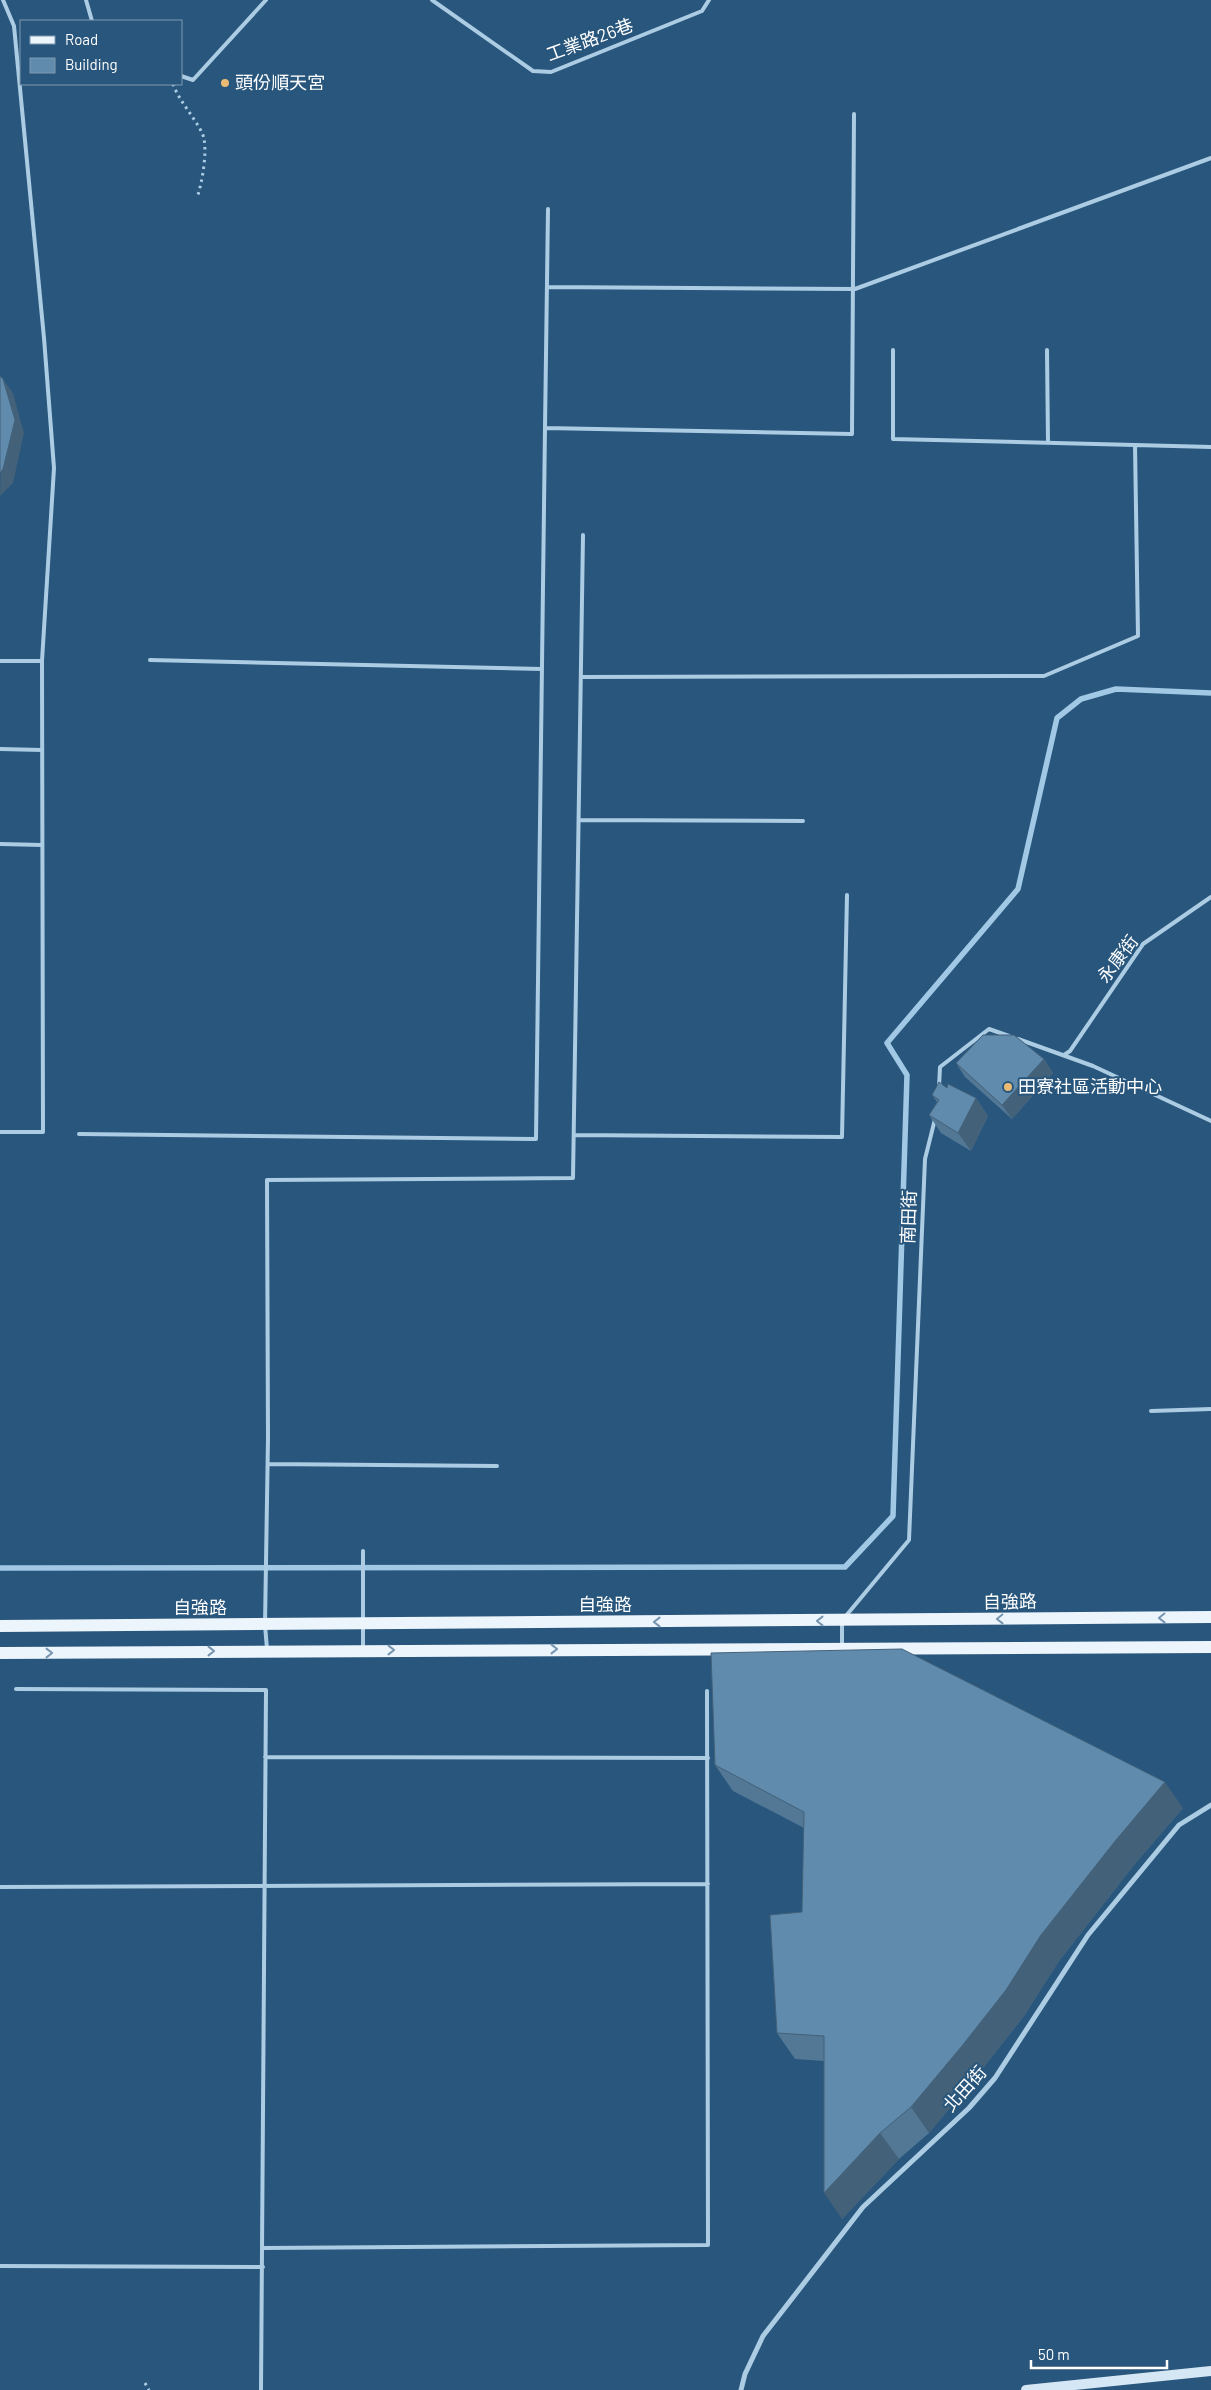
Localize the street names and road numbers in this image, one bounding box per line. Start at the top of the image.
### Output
street label: 工業路26巷 [543,13,636,65]
street label: 永康街 [1092,930,1142,987]
street label: 南田街 [896,1190,920,1244]
street label: 自強路 [983,1590,1037,1612]
street label: 自強路 [578,1593,632,1615]
street label: 自強路 [173,1596,227,1618]
street label: 北田街 [938,2061,990,2116]

